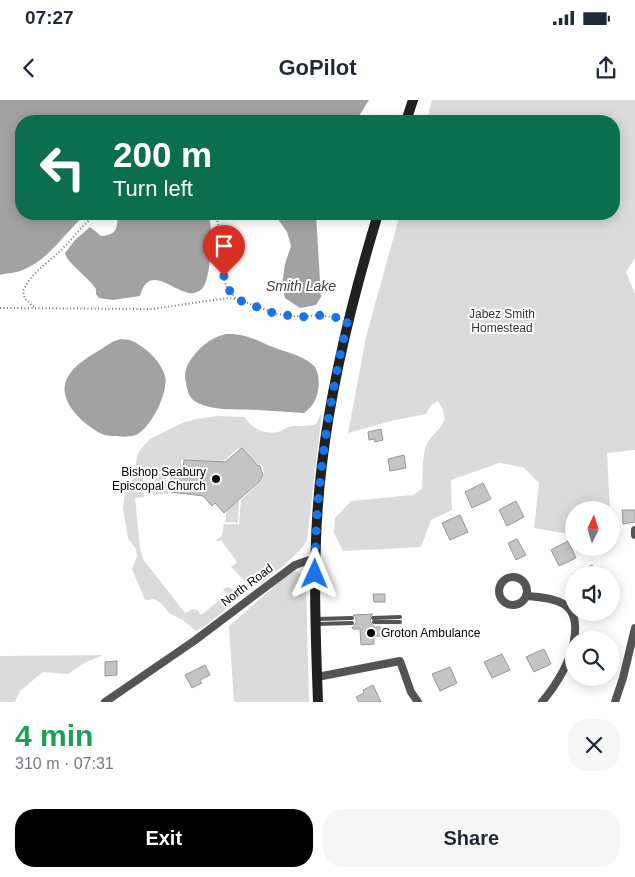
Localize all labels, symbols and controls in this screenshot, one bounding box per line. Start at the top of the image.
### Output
text: 07:27 [25,7,74,28]
icon: back [15,54,43,82]
icon: share [592,54,620,82]
text: GoPilot [278,55,357,80]
icon: left [30,135,95,200]
text: 200 m [113,135,212,174]
text: Turn left [113,176,193,201]
pin [203,225,245,276]
icon: arrive [210,232,238,260]
water label: Smith Lake [266,278,336,294]
park label: Jabez Smith Homestead [469,307,535,335]
place label: Bishop Seabury Episcopal Church [112,465,206,493]
marker: Bishop Seabury Episcopal Church [210,473,222,485]
north arrow [565,501,620,556]
map controls [565,501,620,686]
position arrow [288,547,340,599]
street label: North Road [218,561,276,609]
button: sound [565,566,620,621]
place label: Groton Ambulance [381,626,481,640]
marker: Groton Ambulance [365,627,377,639]
button: search [565,631,620,686]
text: 4 min [15,719,93,752]
button: close [568,719,620,771]
text: 310 m · 07:31 [15,755,114,772]
button: Exit [15,809,313,867]
button: Share [323,809,620,867]

